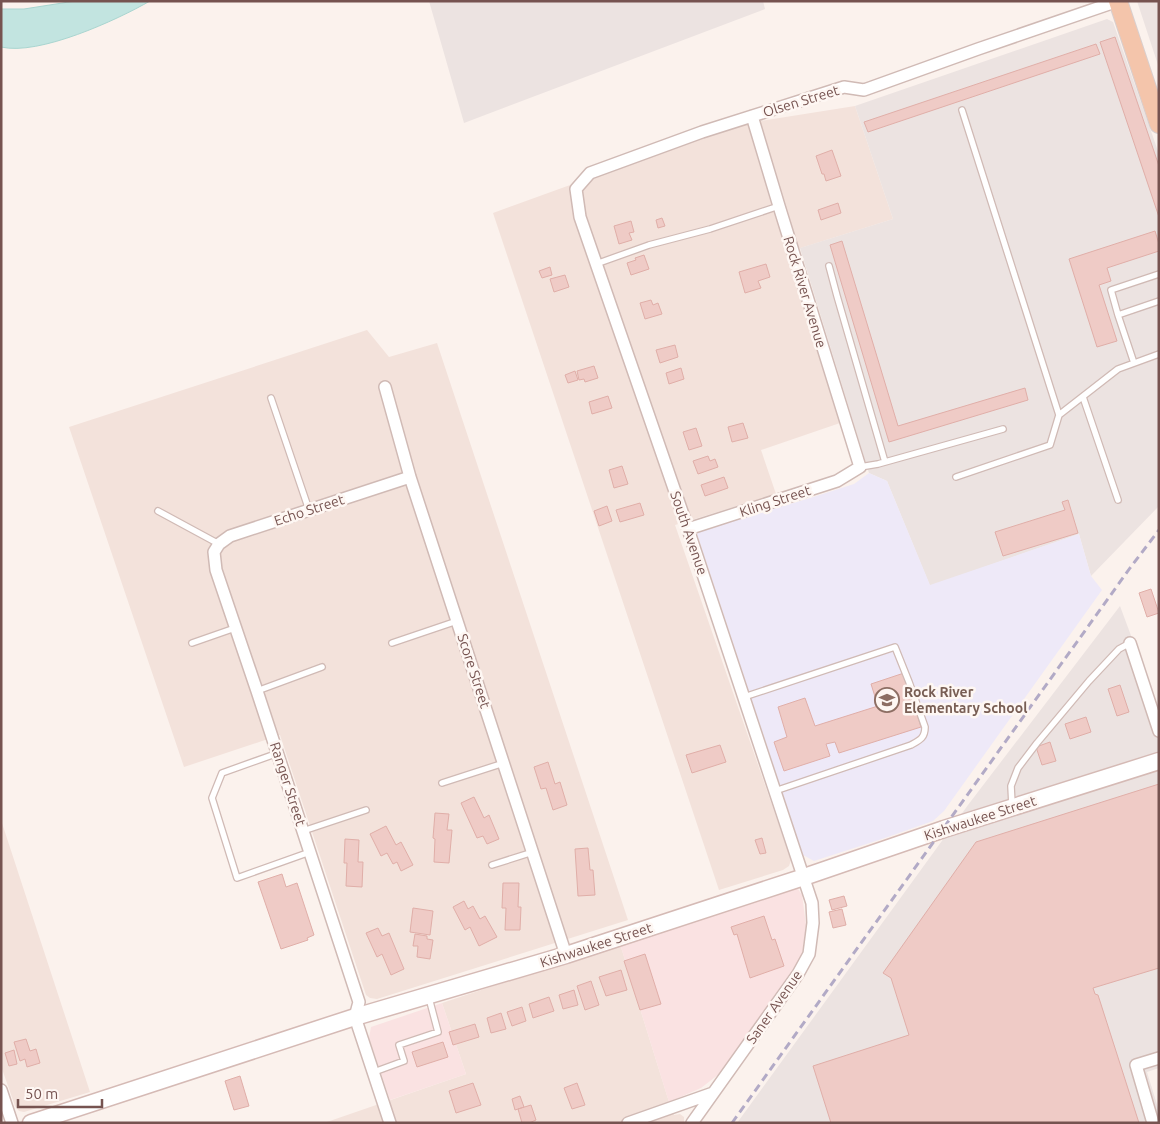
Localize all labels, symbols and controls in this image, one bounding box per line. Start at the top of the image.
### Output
street label: Olsen Street [761,82,841,120]
street label: Rock River Avenue [780,234,830,350]
street label: Kling Street [737,482,813,520]
street label: South Avenue [667,489,711,577]
street label: Echo Street [272,491,347,529]
street label: Score Street [454,632,494,711]
place label: Rock River Elementary School [904,684,1027,716]
school or university icon: Rock River Elementary School [874,687,900,713]
street label: Ranger Street [267,740,309,828]
street label: Kishwaukee Street [922,792,1039,844]
street label: Kishwaukee Street [538,919,655,971]
street label: Saner Avenue [743,967,805,1047]
scale bar [18,1076,101,1108]
text: 50 m [25,1085,58,1102]

